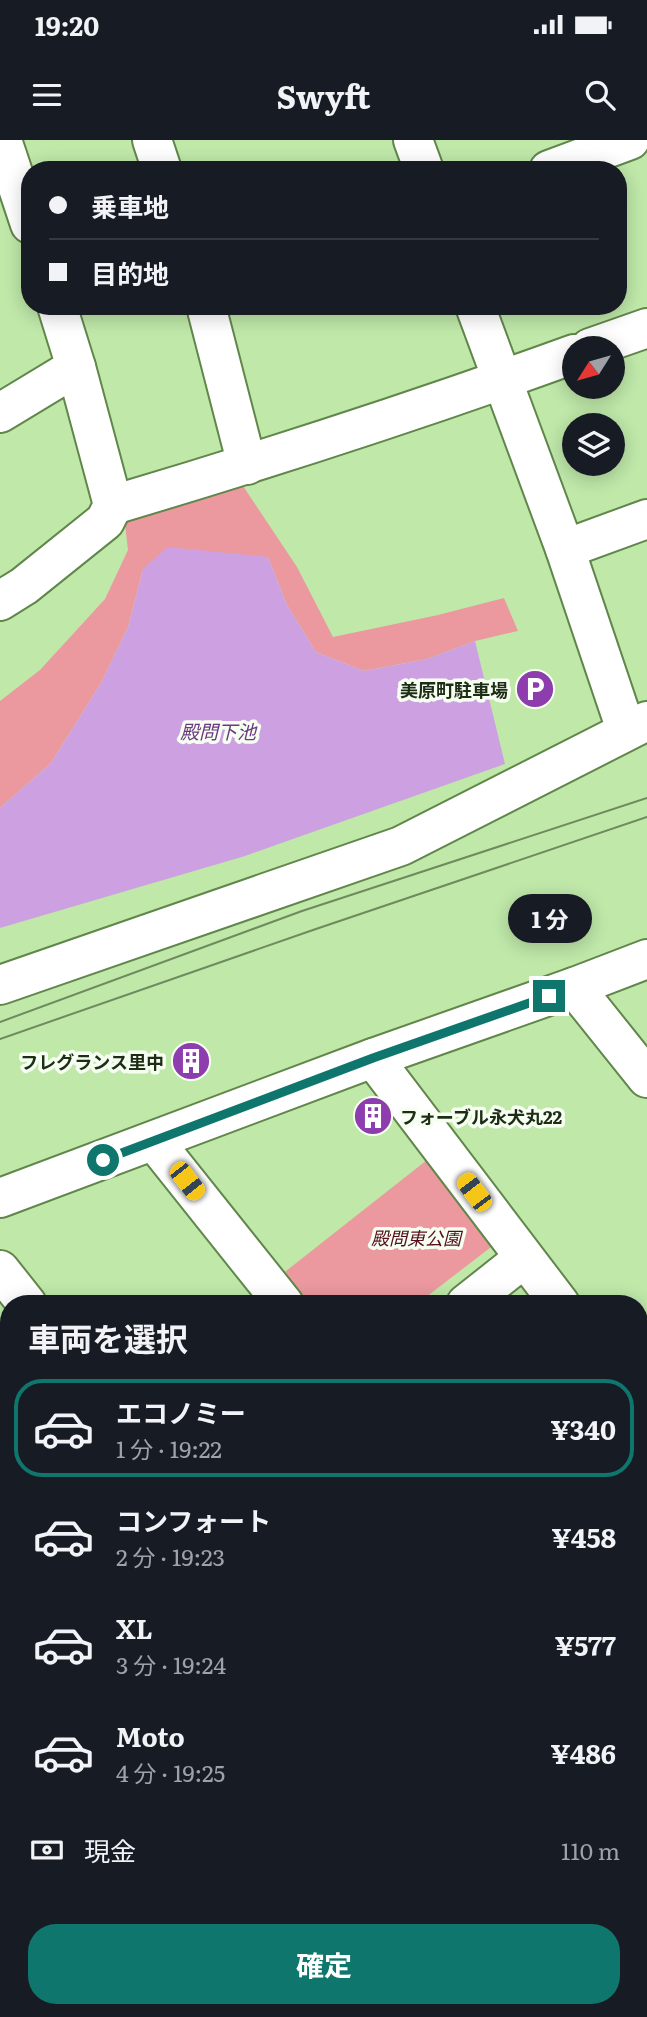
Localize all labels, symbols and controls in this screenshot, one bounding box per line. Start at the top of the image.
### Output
text: 19:20 [35,5,99,44]
text: Swyft [277,71,370,119]
icon: menu [28,76,66,114]
icon: search [581,76,619,114]
text: 乗車地 [91,186,169,225]
text: 目的地 [91,253,169,292]
north arrow [562,336,625,399]
map controls [562,336,625,476]
button: layers [562,413,625,476]
parking icon: 美原町駐車場 [514,668,556,710]
place label: 美原町駐車場 [400,676,508,703]
water label: 殿問下池 [180,717,258,745]
callout: 1 分 [507,894,591,944]
text: 1 分 [531,901,569,935]
route end [533,980,565,1012]
building icon: フレグランス里中 [170,1040,212,1082]
place label: フレグランス里中 [20,1048,164,1075]
building icon: フォーブル永犬丸22 [352,1095,394,1137]
place label: フォーブル永犬丸22 [400,1103,563,1130]
route start [87,1144,119,1176]
car [166,1158,209,1204]
car [453,1169,496,1215]
park label: 殿問東公園 [371,1224,464,1251]
text: 車両を選択 [28,1313,188,1361]
text: エコノミー [116,1392,246,1431]
icon: car [32,1397,95,1460]
text: ¥340 [550,1409,616,1448]
text: 1 分 · 19:22 [116,1431,222,1465]
text: コンフォート [116,1500,271,1539]
icon: car [32,1505,95,1568]
text: ¥458 [551,1517,616,1556]
text: 2 分 · 19:23 [116,1539,225,1573]
text: XL [116,1608,153,1647]
icon: car [32,1613,95,1676]
text: ¥577 [555,1625,616,1664]
text: 3 分 · 19:24 [116,1647,226,1681]
text: Moto [116,1716,185,1755]
icon: car [32,1721,95,1784]
text: ¥486 [550,1733,616,1772]
text: 4 分 · 19:25 [116,1755,225,1789]
text: 現金 [84,1830,136,1869]
icon: cash [28,1831,66,1869]
text: 110 m [561,1833,620,1867]
button: 確定 [28,1924,620,2004]

